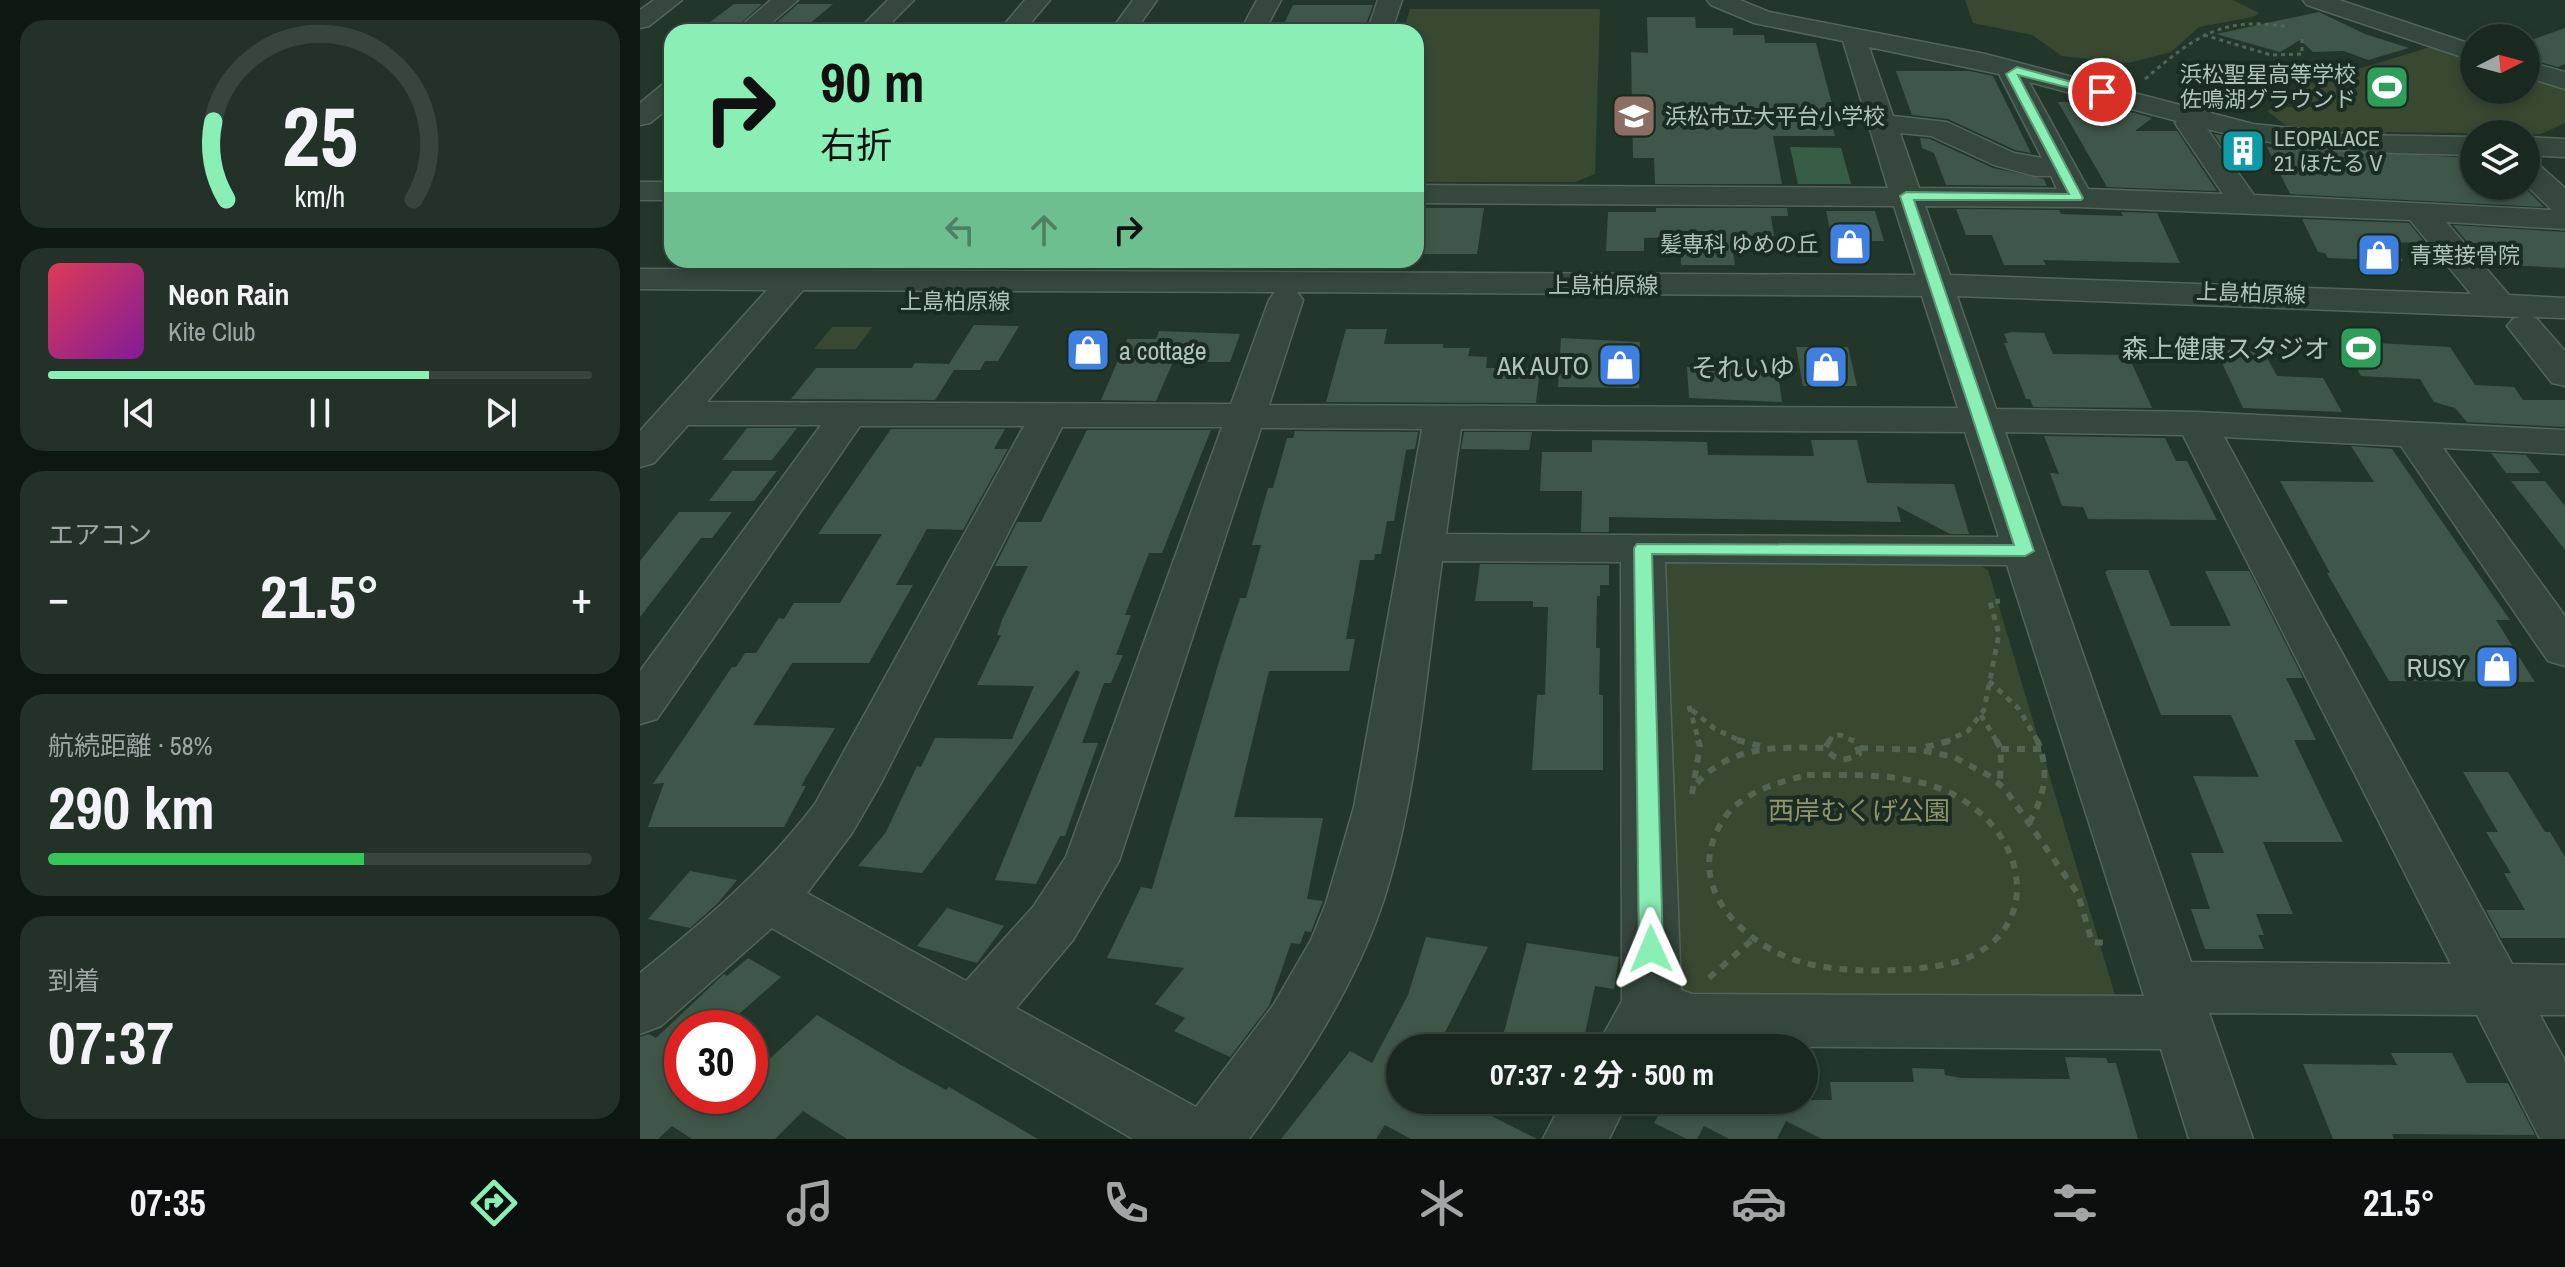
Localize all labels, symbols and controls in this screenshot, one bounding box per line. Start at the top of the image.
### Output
north arrow [2460,24,2540,104]
map controls [2460,24,2540,200]
text: 90 m [820,44,925,119]
icon: right [688,56,792,160]
pin [2068,58,2136,126]
place label: 浜松聖星高等学校 佐鳴湖グラウンド [2180,59,2356,114]
sports icon: 浜松聖星高等学校 佐鳴湖グラウンド [2363,63,2411,111]
icon: arrive [2080,70,2124,114]
text: 25 [282,80,358,192]
school or university icon: 浜松市立大平台小学校 [1610,92,1658,140]
place label: 浜松市立大平台小学校 [1665,101,1885,131]
button: layers [2460,120,2540,200]
text: 右折 [820,121,892,169]
place label: LEOPALACE 21 ほたるⅤ [2274,123,2387,178]
building icon: LEOPALACE 21 ほたるⅤ [2219,127,2267,175]
text: km/h [295,177,345,216]
icon: left [938,208,982,252]
icon: ahead [1022,208,1066,252]
icon: right [1106,208,1150,252]
shop icon: 髪専科 ゆめの丘 [1826,220,1874,268]
place label: 髪専科 ゆめの丘 [1660,229,1819,259]
shop icon: 青葉接骨院 [2355,231,2403,279]
place label: 青葉接骨院 [2410,240,2520,270]
street label: 上島柏原線 [1548,270,1658,300]
text: Neon Rain [168,274,290,314]
street label: 上島柏原線 [2196,276,2306,310]
street label: 上島柏原線 [900,286,1010,316]
text: Kite Club [168,314,256,349]
sports icon: 森上健康スタジオ [2337,324,2385,372]
shop icon: a cottage [1064,326,1112,374]
place label: 森上健康スタジオ [2122,331,2330,366]
place label: a cottage [1119,333,1207,368]
shop icon: AK AUTO [1596,341,1644,389]
shop icon: それいゆ [1802,343,1850,391]
place label: AK AUTO [1496,348,1589,383]
place label: それいゆ [1691,350,1795,385]
icon: previous [117,391,161,435]
icon: pause [298,391,342,435]
icon: next [479,391,523,435]
text: エアコン [48,517,152,552]
text: 21.5° [260,556,380,637]
text: − [48,567,69,627]
text: + [571,567,592,627]
shop icon: RUSY [2473,643,2521,691]
place label: RUSY [2407,650,2467,685]
text: 航続距離 · 58% [48,728,212,763]
text: 290 km [48,767,215,848]
park label: 西岸むくげ公園 [1768,793,1950,828]
position arrow [1609,907,1693,991]
text: 到着 [48,963,100,998]
text: 07:37 [48,1002,174,1083]
speed limit sign: 30 [664,1010,768,1114]
text: 07:37 · 2 分 · 500 m [1490,1054,1714,1094]
icon: directions [466,1175,522,1231]
icon: music [782,1175,838,1231]
icon: phone [1098,1175,1154,1231]
icon: climate [1414,1175,1470,1231]
icon: car [1731,1175,1787,1231]
icon: filters [2047,1175,2103,1231]
text: 07:35 [130,1179,206,1227]
text: 21.5° [2363,1179,2435,1227]

